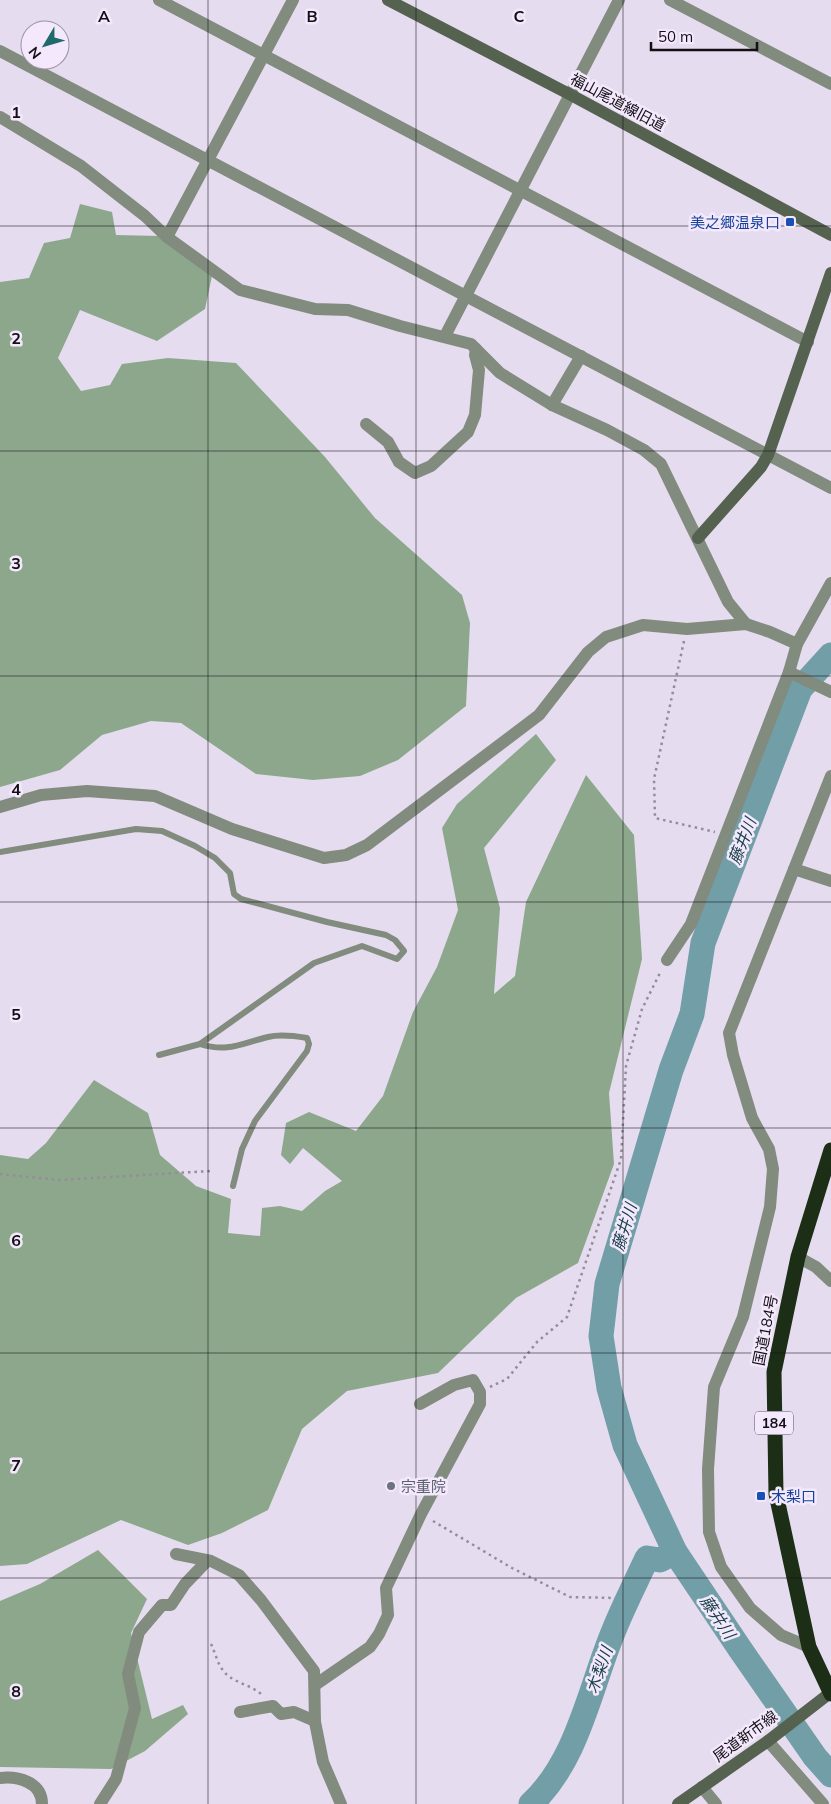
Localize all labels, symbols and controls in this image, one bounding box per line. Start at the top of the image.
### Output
text: A [98,6,110,26]
text: B [306,6,318,26]
text: C [514,6,525,26]
north arrow [20,20,70,70]
scale bar [651,20,757,52]
text: 50 m [658,27,693,46]
text: N [24,43,45,63]
street label: 福山尾道線旧道 [567,69,669,135]
text: 1 [11,102,21,122]
place label: 美之郷温泉口 [690,213,780,232]
marker: 美之郷温泉口 [784,216,796,228]
text: 2 [11,328,21,348]
text: 3 [11,553,21,573]
text: 4 [11,779,21,799]
water label: 藤井川 [724,813,761,867]
text: 5 [11,1004,21,1024]
water label: 藤井川 [607,1199,641,1253]
text: 6 [11,1230,21,1250]
street label: 国道184号 [749,1293,781,1367]
road number: 184 [755,1412,793,1435]
text: 7 [11,1455,21,1475]
place label: 宗重院 [401,1477,446,1496]
marker: 宗重院 [385,1480,397,1492]
place label: 木梨口 [771,1487,816,1506]
marker: 木梨口 [755,1490,767,1502]
water label: 藤井川 [696,1592,741,1644]
water label: 木梨川 [581,1642,617,1696]
text: 8 [11,1681,21,1701]
street label: 尾道新市線 [709,1706,781,1766]

